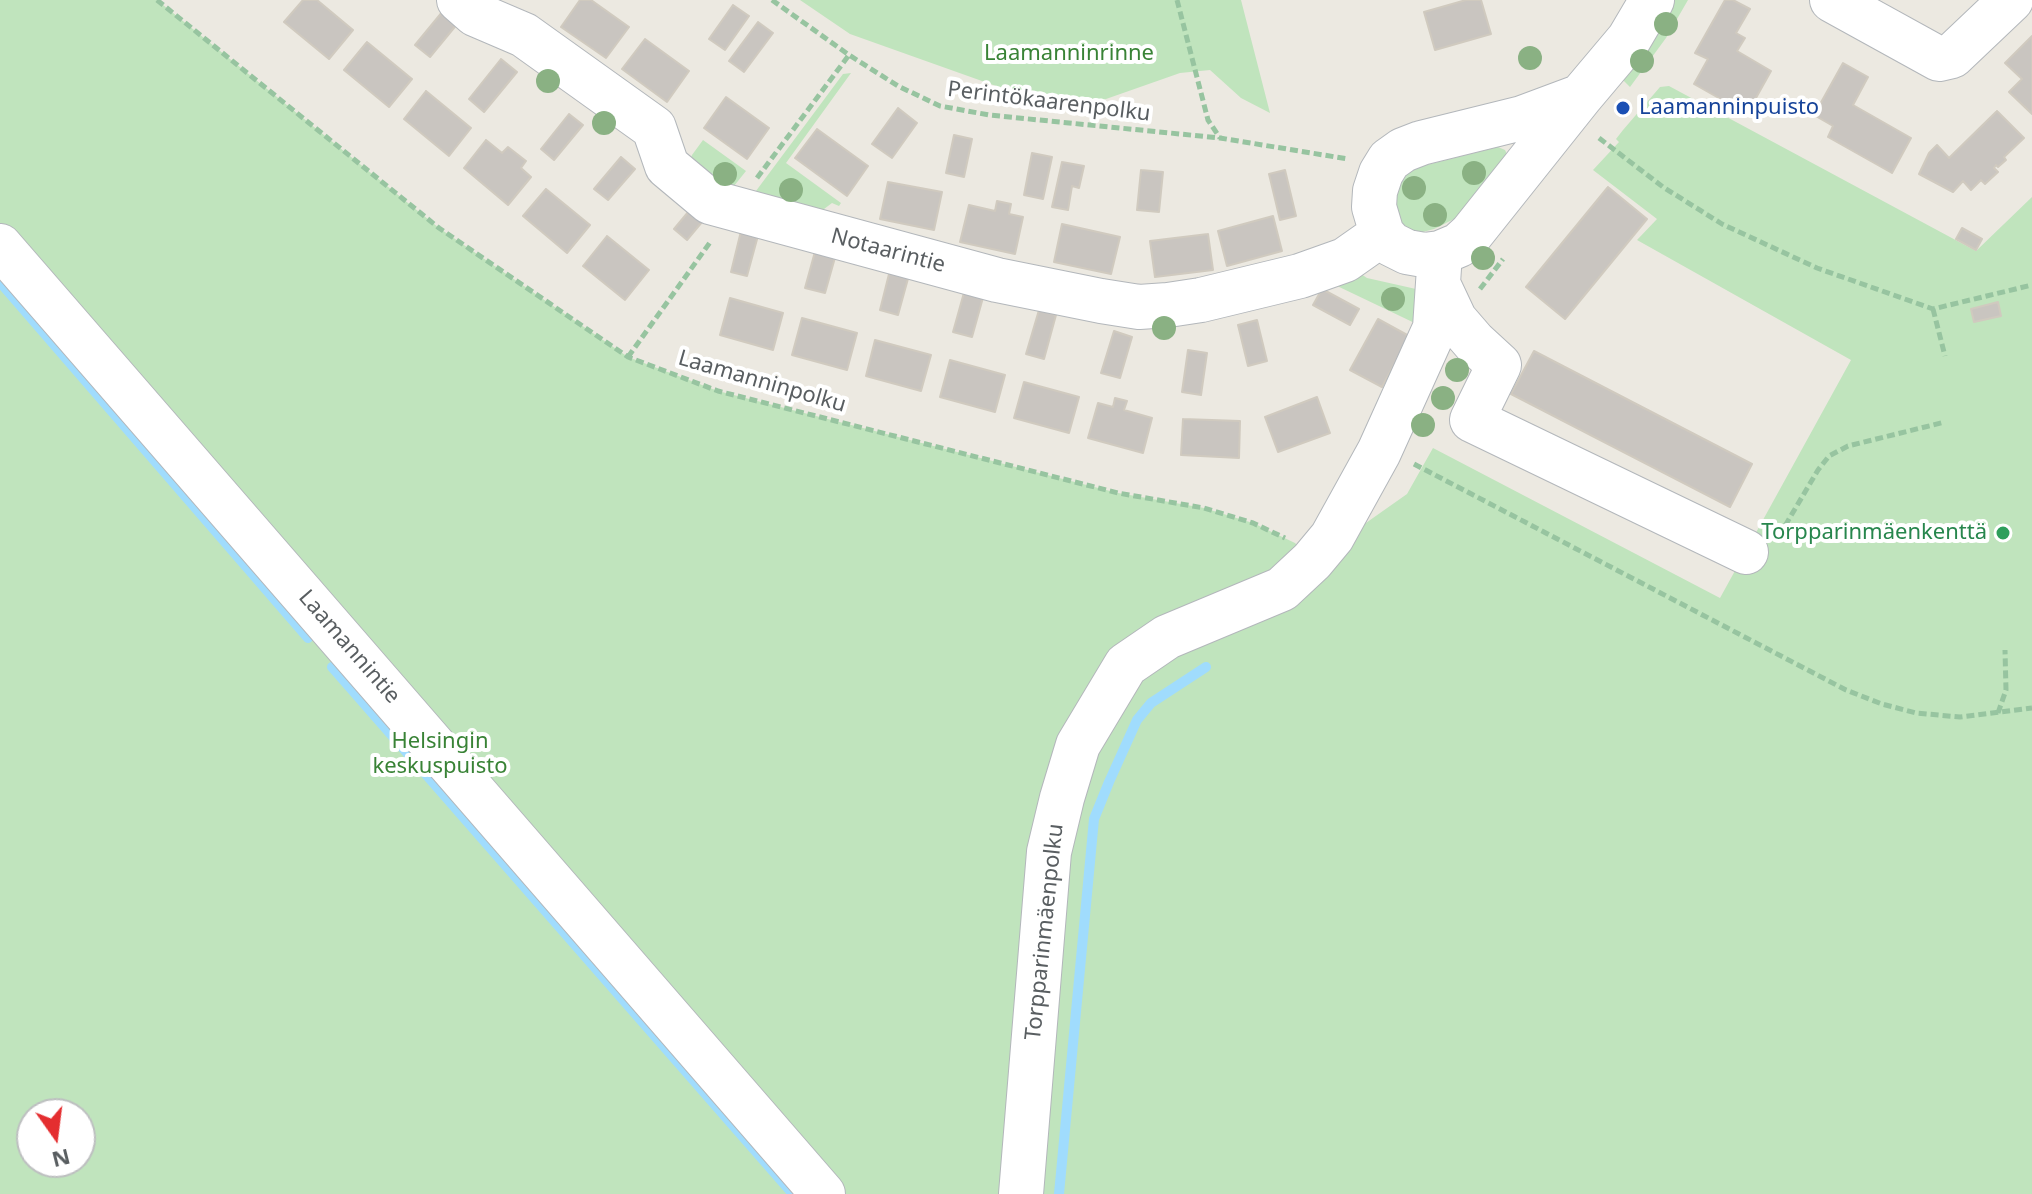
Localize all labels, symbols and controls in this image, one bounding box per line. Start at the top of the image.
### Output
park label: Laamanninrinne [984,41,1154,67]
street label: Perintökaarenpolku [946,76,1152,128]
place label: Laamanninpuisto [1639,95,1819,121]
marker: Laamanninpuisto [1614,99,1632,117]
street label: Notaarintie [828,223,948,279]
street label: Laamanninpolku [675,345,849,419]
place label: Torpparinmäenkenttä [1761,520,1987,546]
marker: Torpparinmäenkenttä [1994,524,2012,542]
street label: Laamannintie [293,585,405,709]
park label: Helsingin keskuspuisto [372,729,508,780]
street label: Torpparinmäenpolku [1020,822,1070,1042]
north arrow [16,1098,96,1178]
text: N [49,1143,74,1176]

